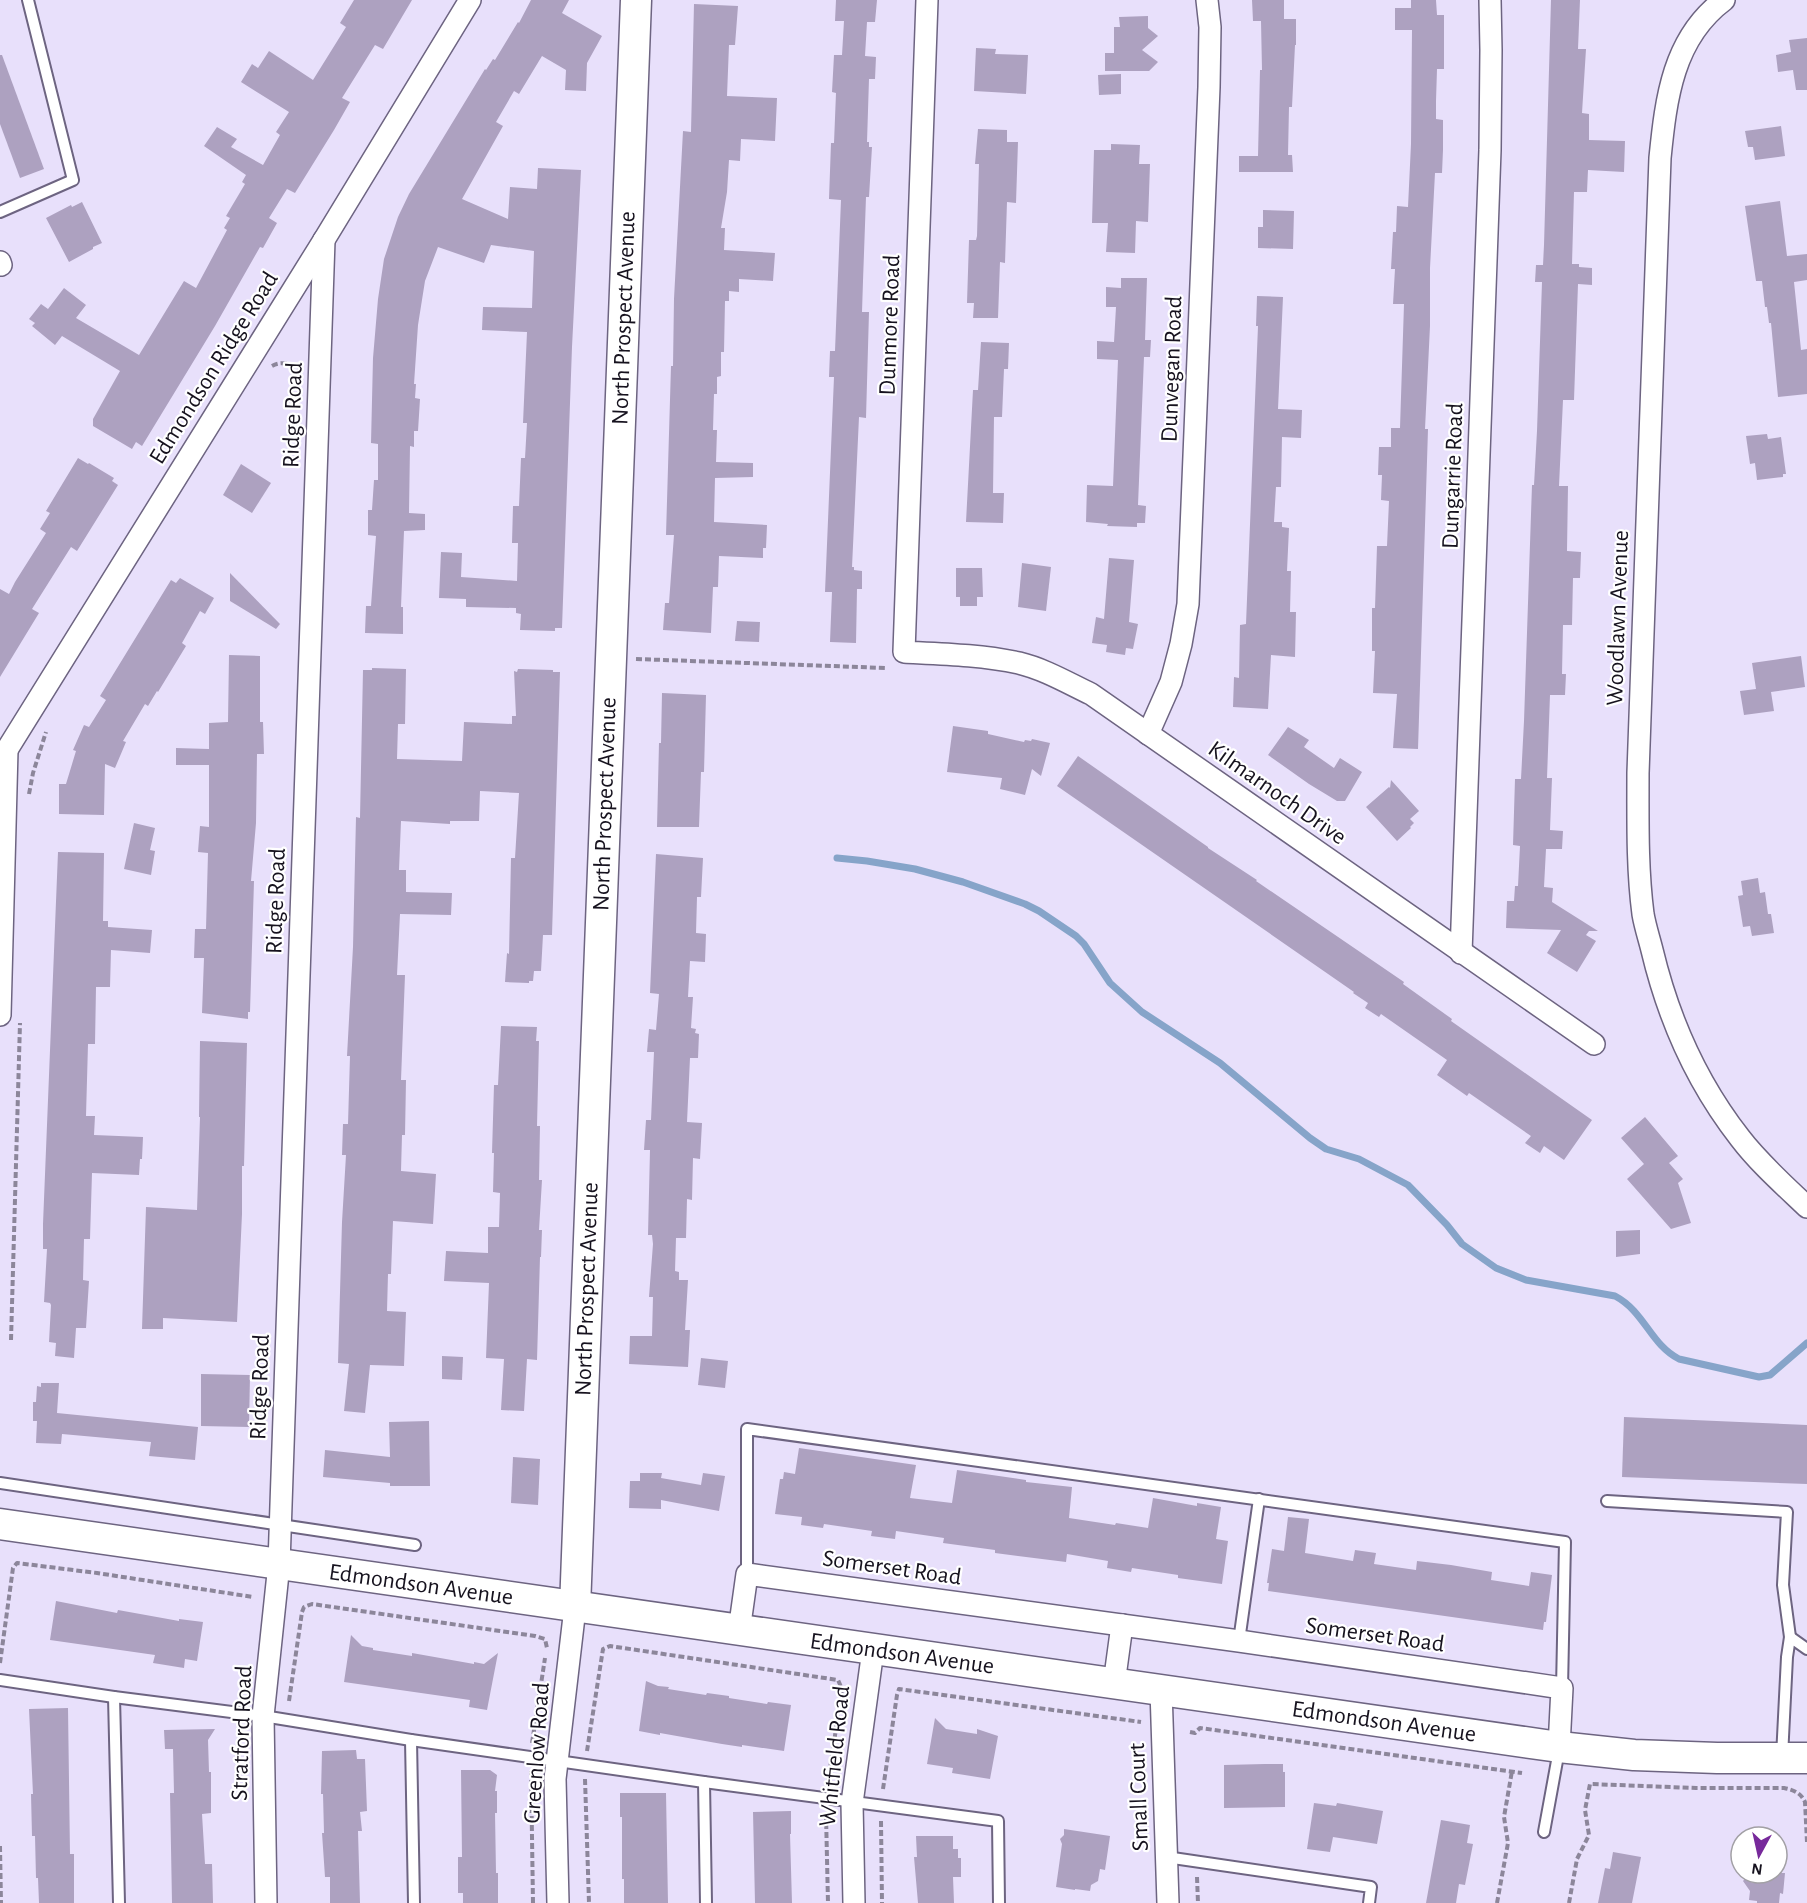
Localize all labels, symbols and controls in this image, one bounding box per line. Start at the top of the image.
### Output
street label: North Prospect Avenue [608,211,640,425]
street label: Dunmore Road [876,254,904,396]
street label: Edmondson Ridge Road [145,268,283,468]
street label: Dunvegan Road [1157,295,1187,443]
street label: Ridge Road [279,362,307,468]
street label: Dungarrie Road [1438,403,1468,549]
street label: Woodlawn Avenue [1603,530,1633,706]
street label: North Prospect Avenue [589,697,621,911]
street label: Kilmarnoch Drive [1204,737,1350,849]
street label: Ridge Road [262,848,290,954]
street label: North Prospect Avenue [571,1182,603,1396]
street label: Ridge Road [246,1334,274,1440]
street label: Somerset Road [821,1546,963,1590]
street label: Edmondson Avenue [327,1560,515,1610]
street label: Somerset Road [1304,1613,1446,1657]
street label: Edmondson Avenue [808,1629,996,1679]
street label: Stratford Road [228,1665,256,1801]
street label: Greenlow Road [520,1682,554,1824]
street label: Whitfield Road [816,1684,854,1828]
street label: Edmondson Avenue [1290,1697,1478,1747]
street label: Small Court [1125,1742,1153,1852]
north arrow [1729,1825,1789,1885]
text: N [1750,1860,1764,1878]

